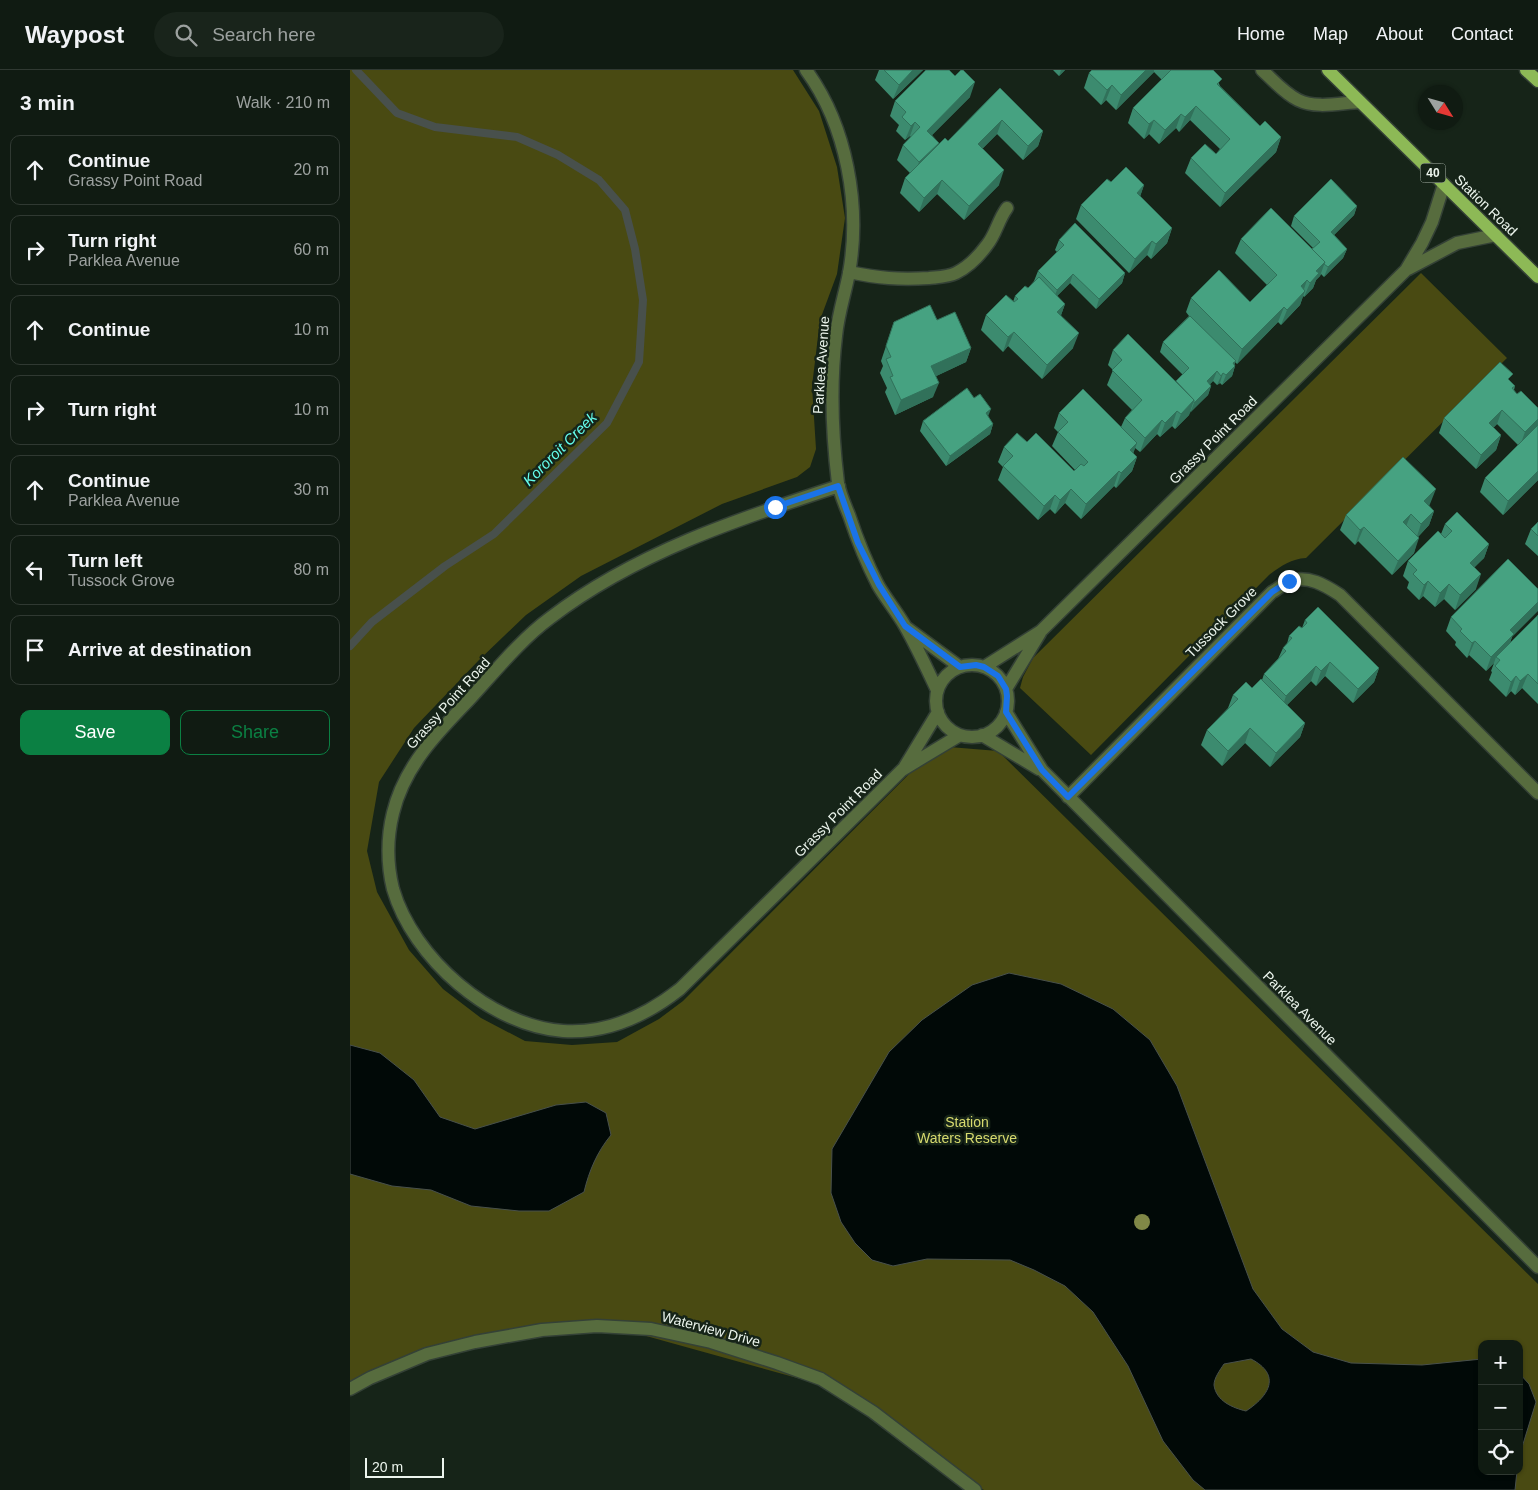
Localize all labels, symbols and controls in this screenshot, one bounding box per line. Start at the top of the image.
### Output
search box [154,12,504,57]
text: Waypost [25,21,124,48]
icon: search [172,21,200,49]
text: Search here [212,24,316,45]
text: Home [1237,24,1285,44]
text: Map [1313,24,1348,44]
text: About [1376,24,1423,44]
text: Contact [1451,24,1513,44]
north arrow [1418,85,1463,130]
text: 3 min [20,91,75,114]
text: Walk · 210 m [236,94,330,111]
text: Continue [68,150,150,171]
icon: ahead [21,156,49,184]
text: 20 m [293,161,329,178]
road number: 40 [1420,164,1446,182]
street label: Station Road [1451,171,1521,239]
text: Grassy Point Road [68,172,202,189]
text: Turn right [68,230,156,251]
icon: right [21,236,49,264]
text: 60 m [293,241,329,258]
text: Parklea Avenue [68,252,180,269]
street label: Parklea Avenue [810,315,832,414]
icon: ahead [21,316,49,344]
text: Continue [68,319,150,340]
text: 10 m [293,321,329,338]
street label: Grassy Point Road [1166,393,1260,487]
icon: right [21,396,49,424]
text: Turn right [68,399,156,420]
text: 10 m [293,401,329,418]
water label: Kororoit Creek [519,407,601,489]
text: Continue [68,470,150,491]
icon: ahead [21,476,49,504]
text: 30 m [293,481,329,498]
text: Parklea Avenue [68,492,180,509]
route start [764,496,787,519]
text: Turn left [68,550,143,571]
icon: left [21,556,49,584]
text: 80 m [293,561,329,578]
route end [1278,570,1301,593]
text: Tussock Grove [68,572,175,589]
street label: Tussock Grove [1182,583,1260,661]
icon: arrive [21,636,49,664]
text: Arrive at destination [68,639,252,660]
street label: Grassy Point Road [403,654,493,752]
button: Save [20,710,170,755]
button: Share [180,710,330,755]
street label: Grassy Point Road [791,766,885,860]
street label: Parklea Avenue [1260,968,1340,1048]
park label: Station Waters Reserve [917,1114,1017,1146]
street label: Waterview Drive [660,1308,762,1350]
map controls [1478,1340,1523,1475]
button: + [1478,1340,1523,1385]
button: − [1478,1385,1523,1430]
button: locate [1478,1430,1523,1475]
scale bar [365,1455,444,1478]
text: 20 m [372,1459,403,1475]

